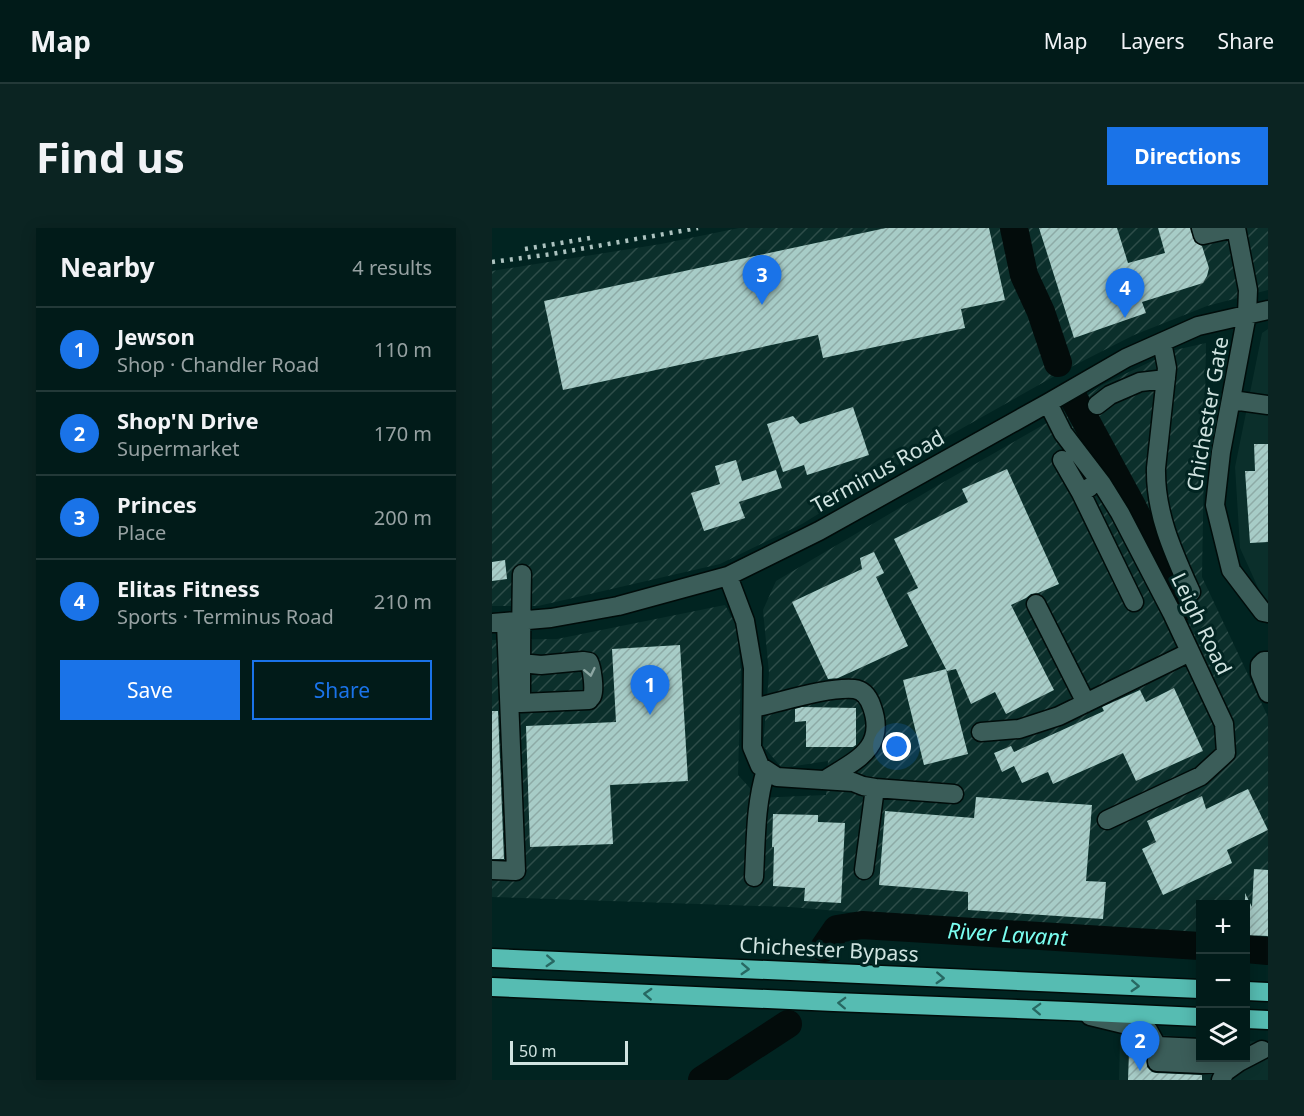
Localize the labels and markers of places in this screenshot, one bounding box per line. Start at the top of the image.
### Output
pin: 3 [742,256,782,305]
pin: 4 [1106,268,1144,318]
pin: 1 [630,666,670,715]
pin: 2 [1120,1022,1160,1071]

